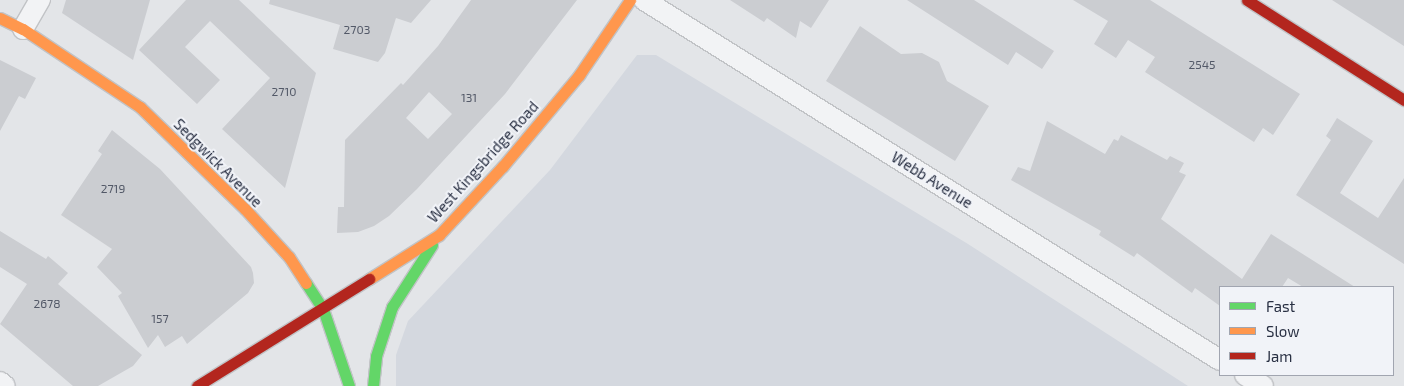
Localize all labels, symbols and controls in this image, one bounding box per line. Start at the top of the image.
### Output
house number: 2703 [344,23,370,37]
house number: 2545 [1189,58,1215,72]
house number: 2710 [272,85,296,99]
house number: 131 [461,91,477,105]
street label: West Kingsbridge Road [424,98,542,226]
street label: Sedgwick Avenue [170,115,266,211]
street label: Webb Avenue [888,148,976,212]
house number: 2719 [101,182,125,196]
legend [1219,286,1394,376]
house number: 2678 [33,297,61,311]
text: Fast [1266,297,1295,315]
house number: 157 [151,312,169,326]
text: Slow [1266,322,1300,340]
text: Jam [1266,347,1292,365]

